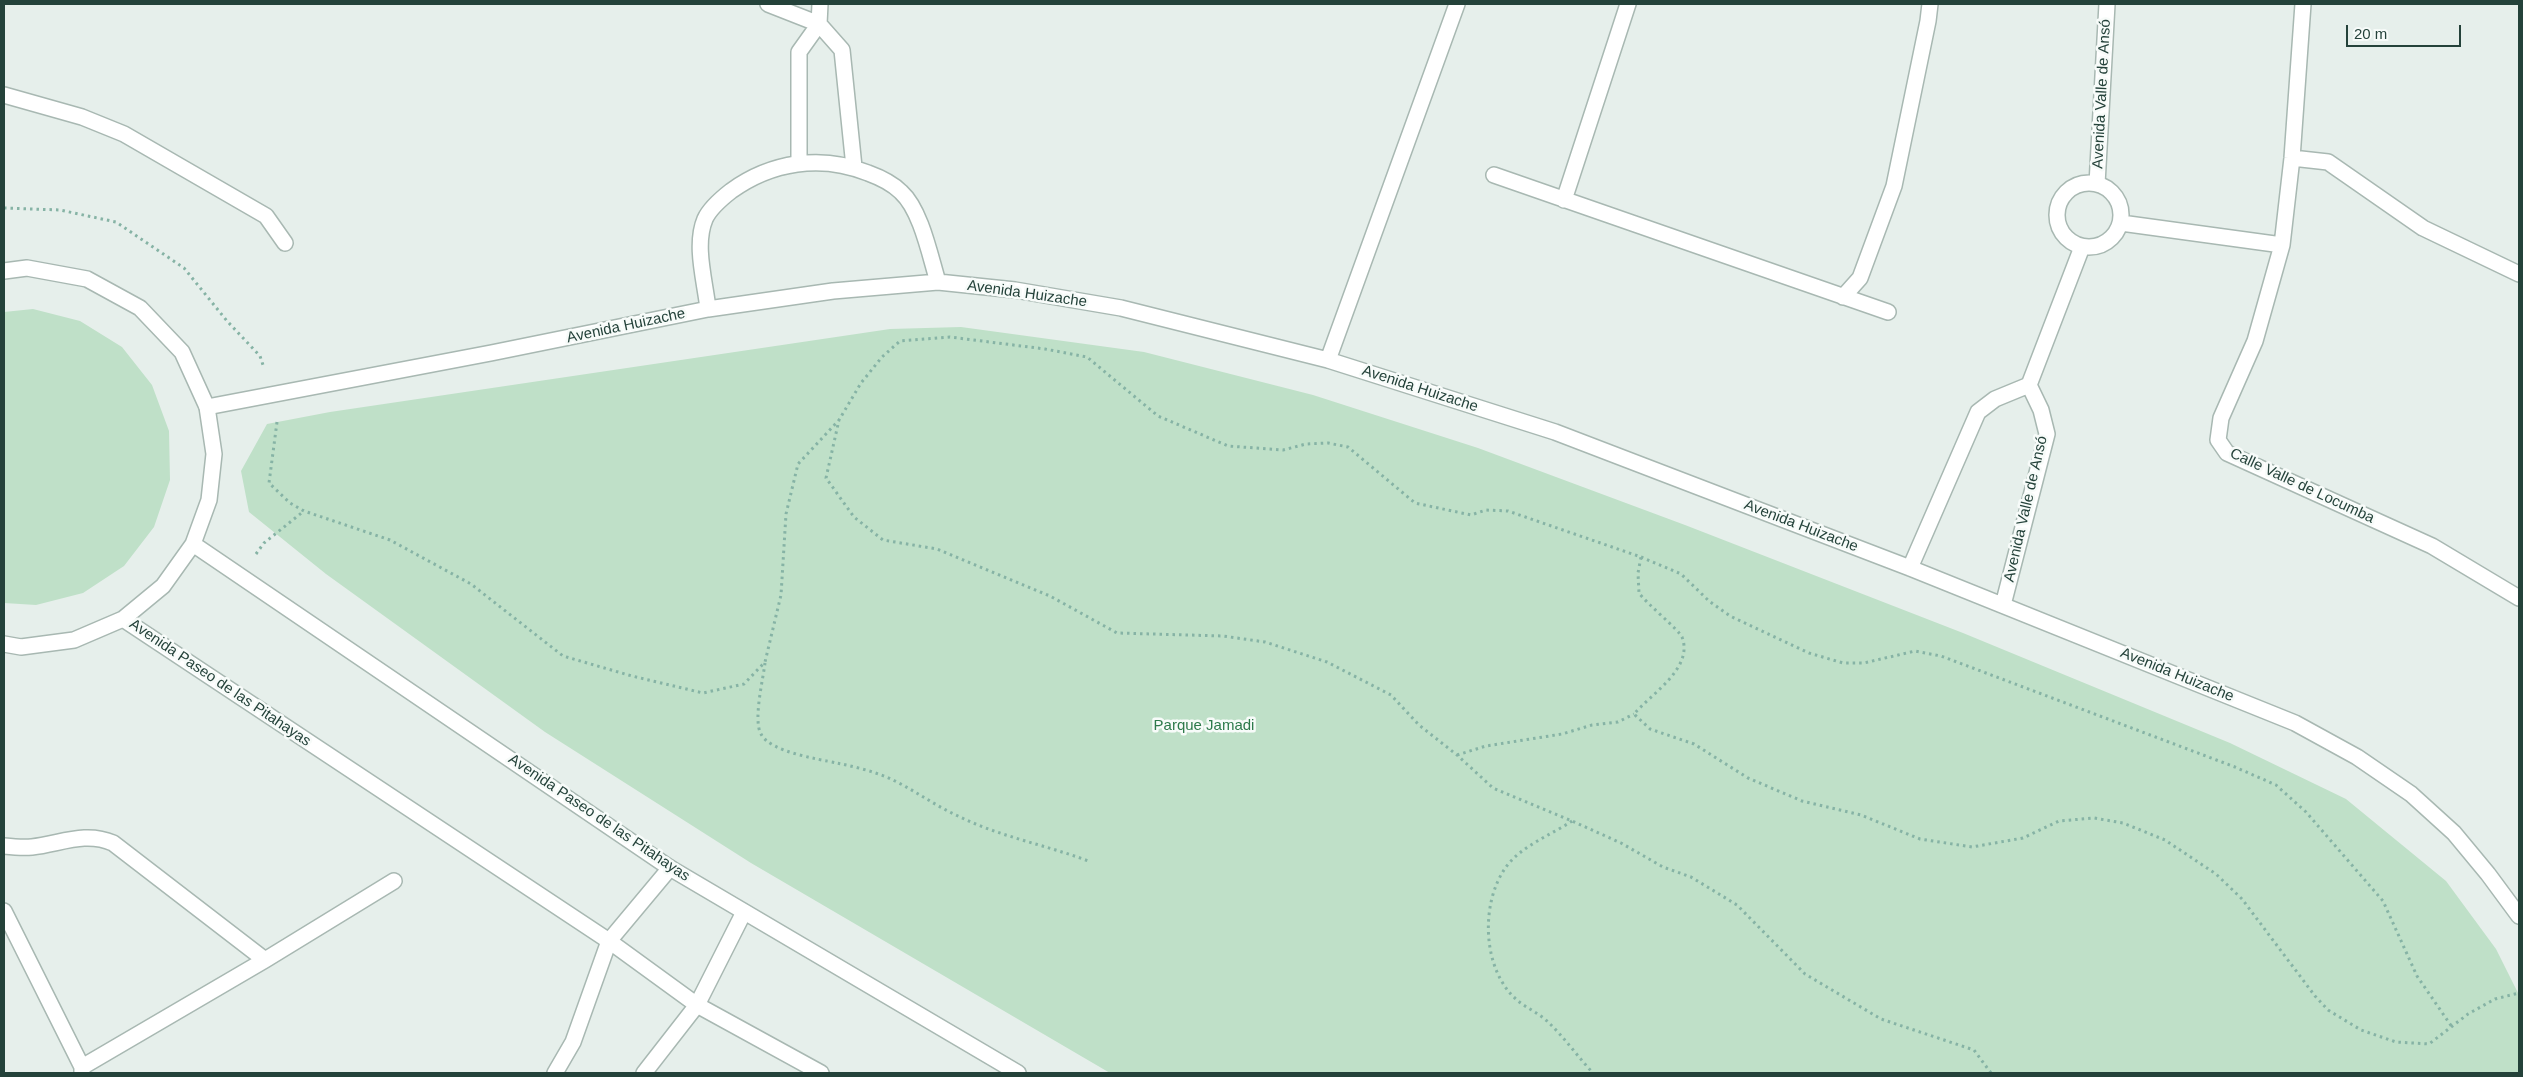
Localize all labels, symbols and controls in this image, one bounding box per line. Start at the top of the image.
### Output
scale bar [2348,15,2463,47]
street label: Avenida Valle de Ansó [2089,19,2115,169]
text: 20 m [2354,25,2387,42]
street label: Avenida Huizache [966,277,1088,311]
street label: Avenida Huizache [565,305,687,347]
street label: Avenida Huizache [1360,362,1480,416]
street label: Avenida Valle de Ansó [2000,434,2052,584]
street label: Calle Valle de Locumba [2227,445,2377,527]
street label: Avenida Huizache [1741,496,1861,556]
street label: Avenida Paseo de las Pitahayas [126,615,314,751]
street label: Avenida Huizache [2118,644,2236,706]
park label: Parque Jamadi [1154,717,1254,735]
street label: Avenida Paseo de las Pitahayas [505,750,693,886]

